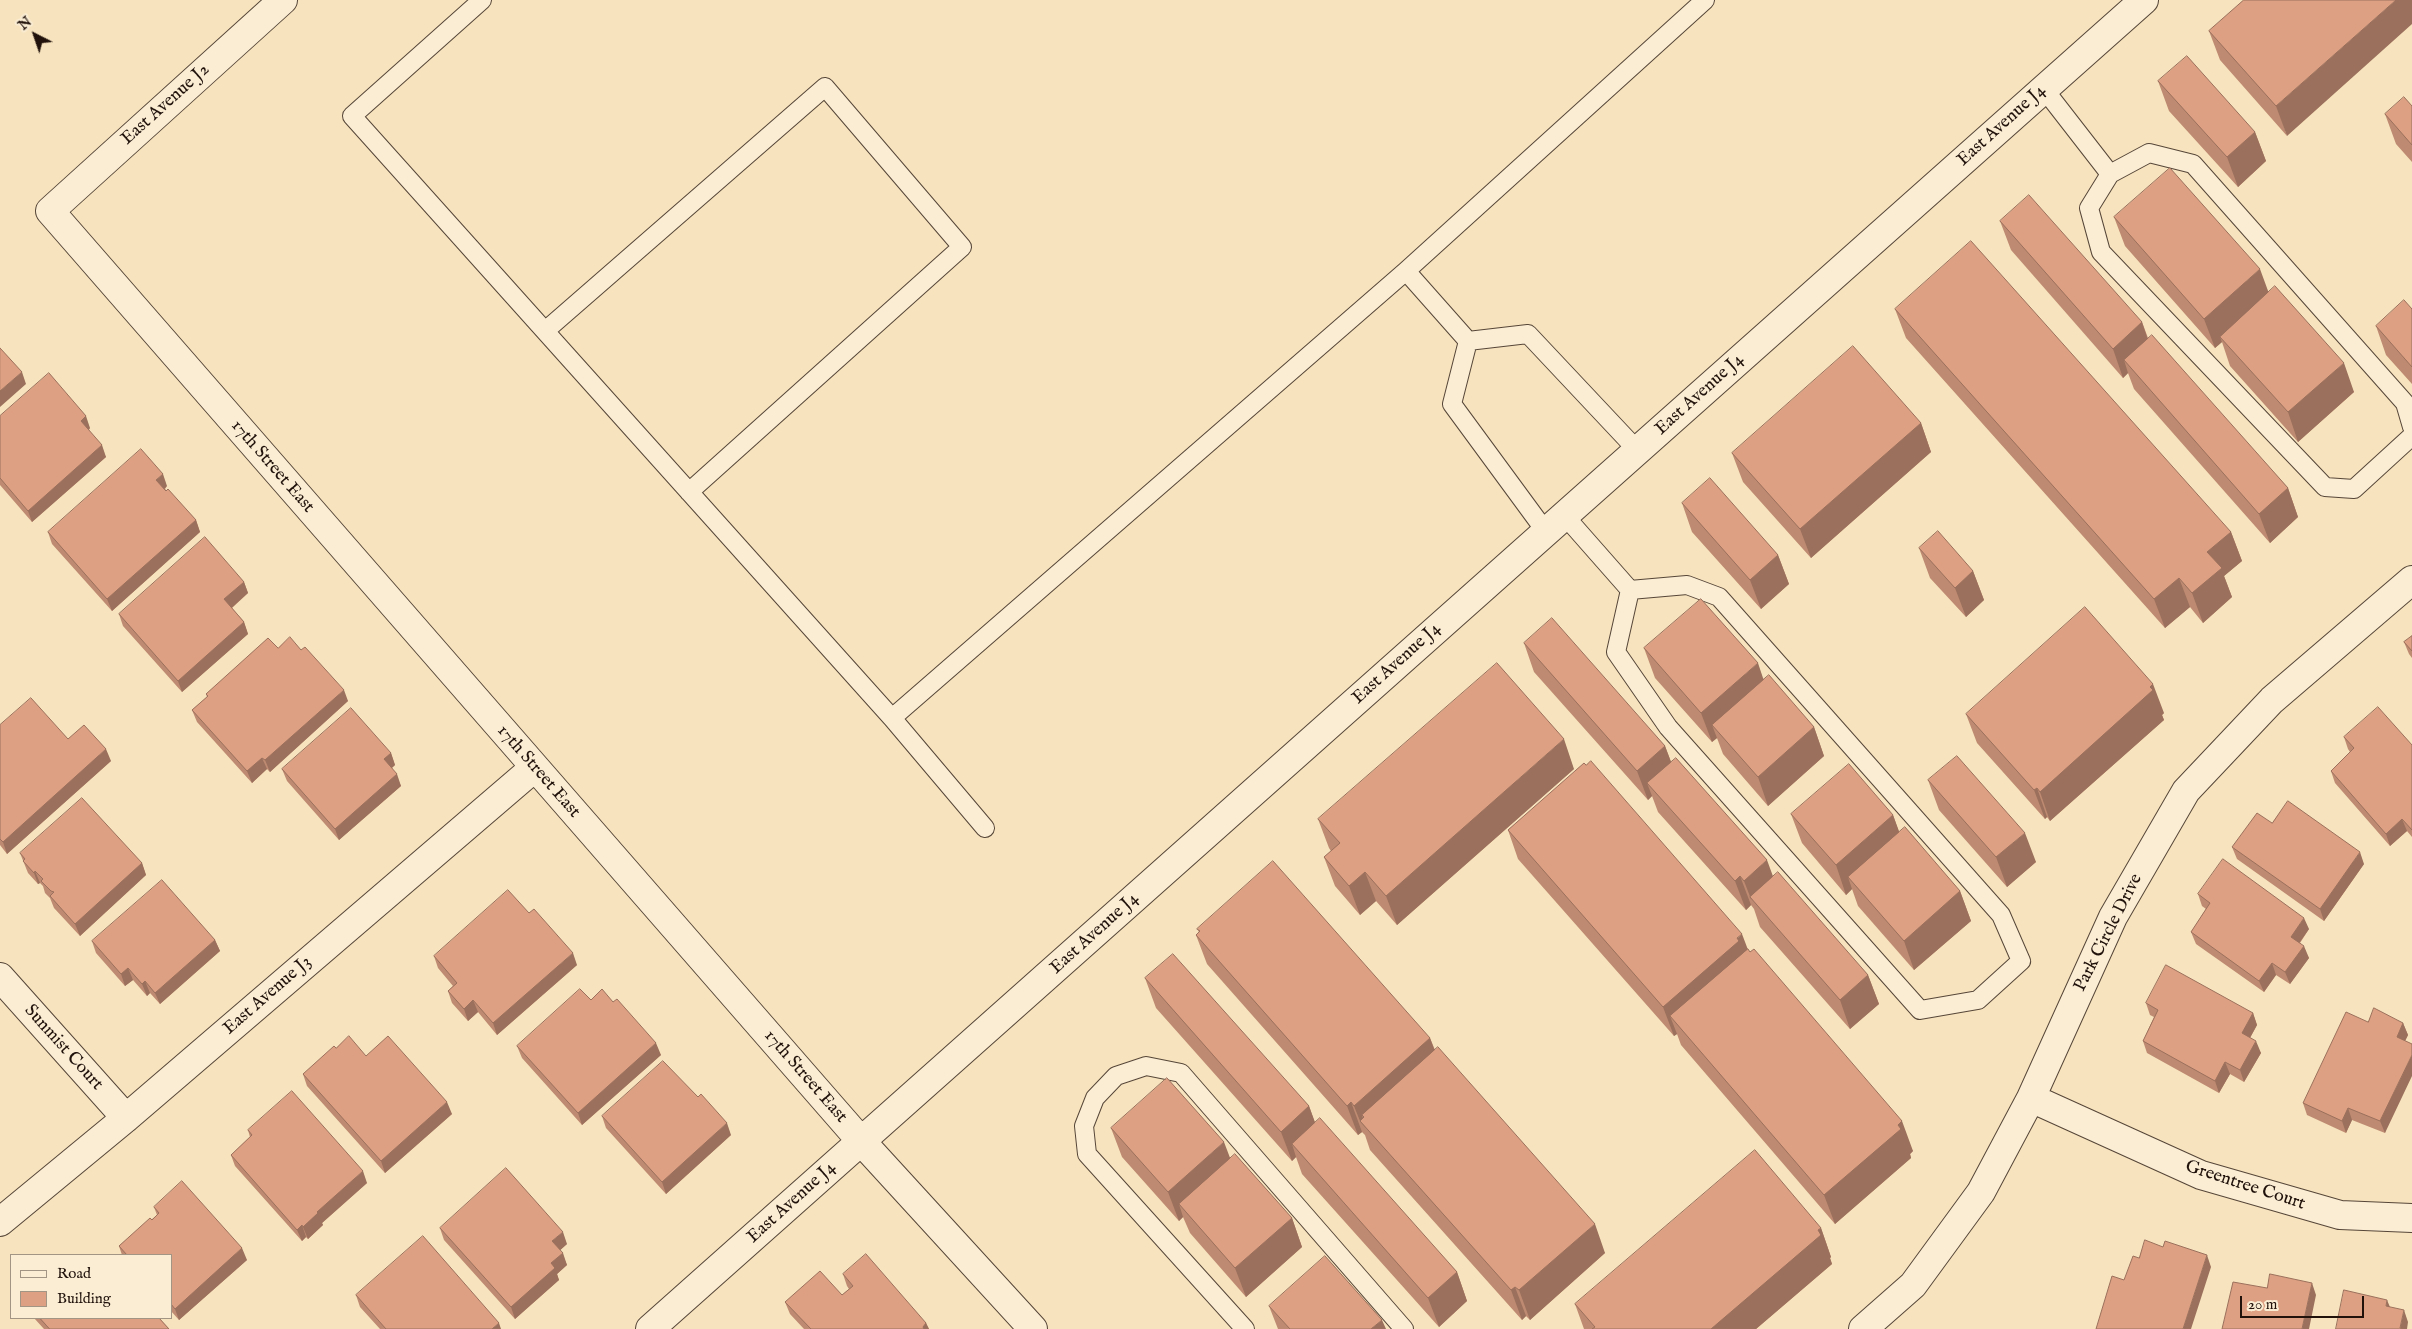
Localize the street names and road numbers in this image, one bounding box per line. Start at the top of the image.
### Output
street label: East Avenue J2 [117,60,215,150]
street label: East Avenue J4 [1953,81,2051,171]
street label: East Avenue J4 [1651,350,1749,440]
street label: 17th Street East [226,416,318,518]
street label: East Avenue J4 [1348,619,1446,709]
street label: 17th Street East [492,721,584,823]
street label: Park Circle Drive [2070,871,2148,995]
street label: East Avenue J4 [1046,889,1144,979]
street label: East Avenue J3 [220,952,316,1040]
street label: Sunmist Court [19,1001,107,1095]
street label: 17th Street East [759,1026,851,1128]
street label: Greentree Court [2182,1156,2308,1216]
street label: East Avenue J4 [743,1158,841,1248]

